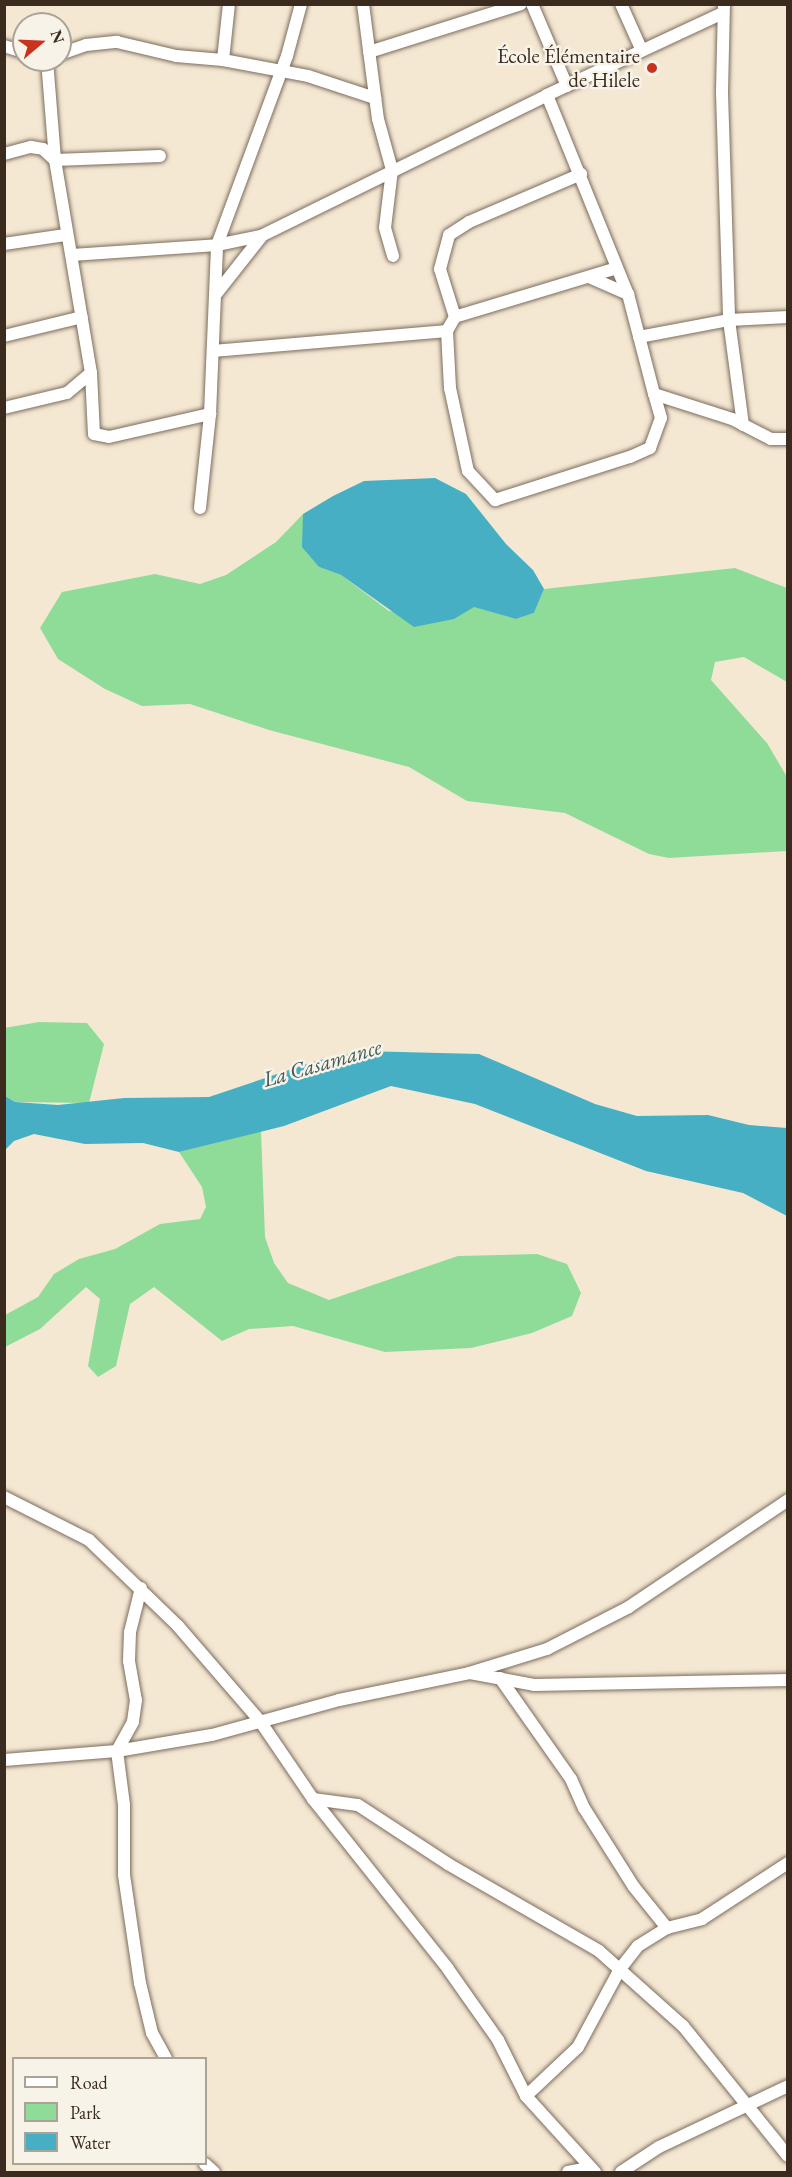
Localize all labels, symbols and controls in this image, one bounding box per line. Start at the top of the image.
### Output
north arrow [12,12,72,72]
text: N [46,27,70,46]
place label: École Élémentaire de Hilele [497,43,640,93]
marker: École Élémentaire de Hilele [645,61,659,75]
water label: La Casamance [259,1033,385,1093]
legend [12,2057,207,2165]
text: Road [70,2071,108,2094]
text: Park [70,2101,101,2124]
text: Water [70,2131,111,2154]

